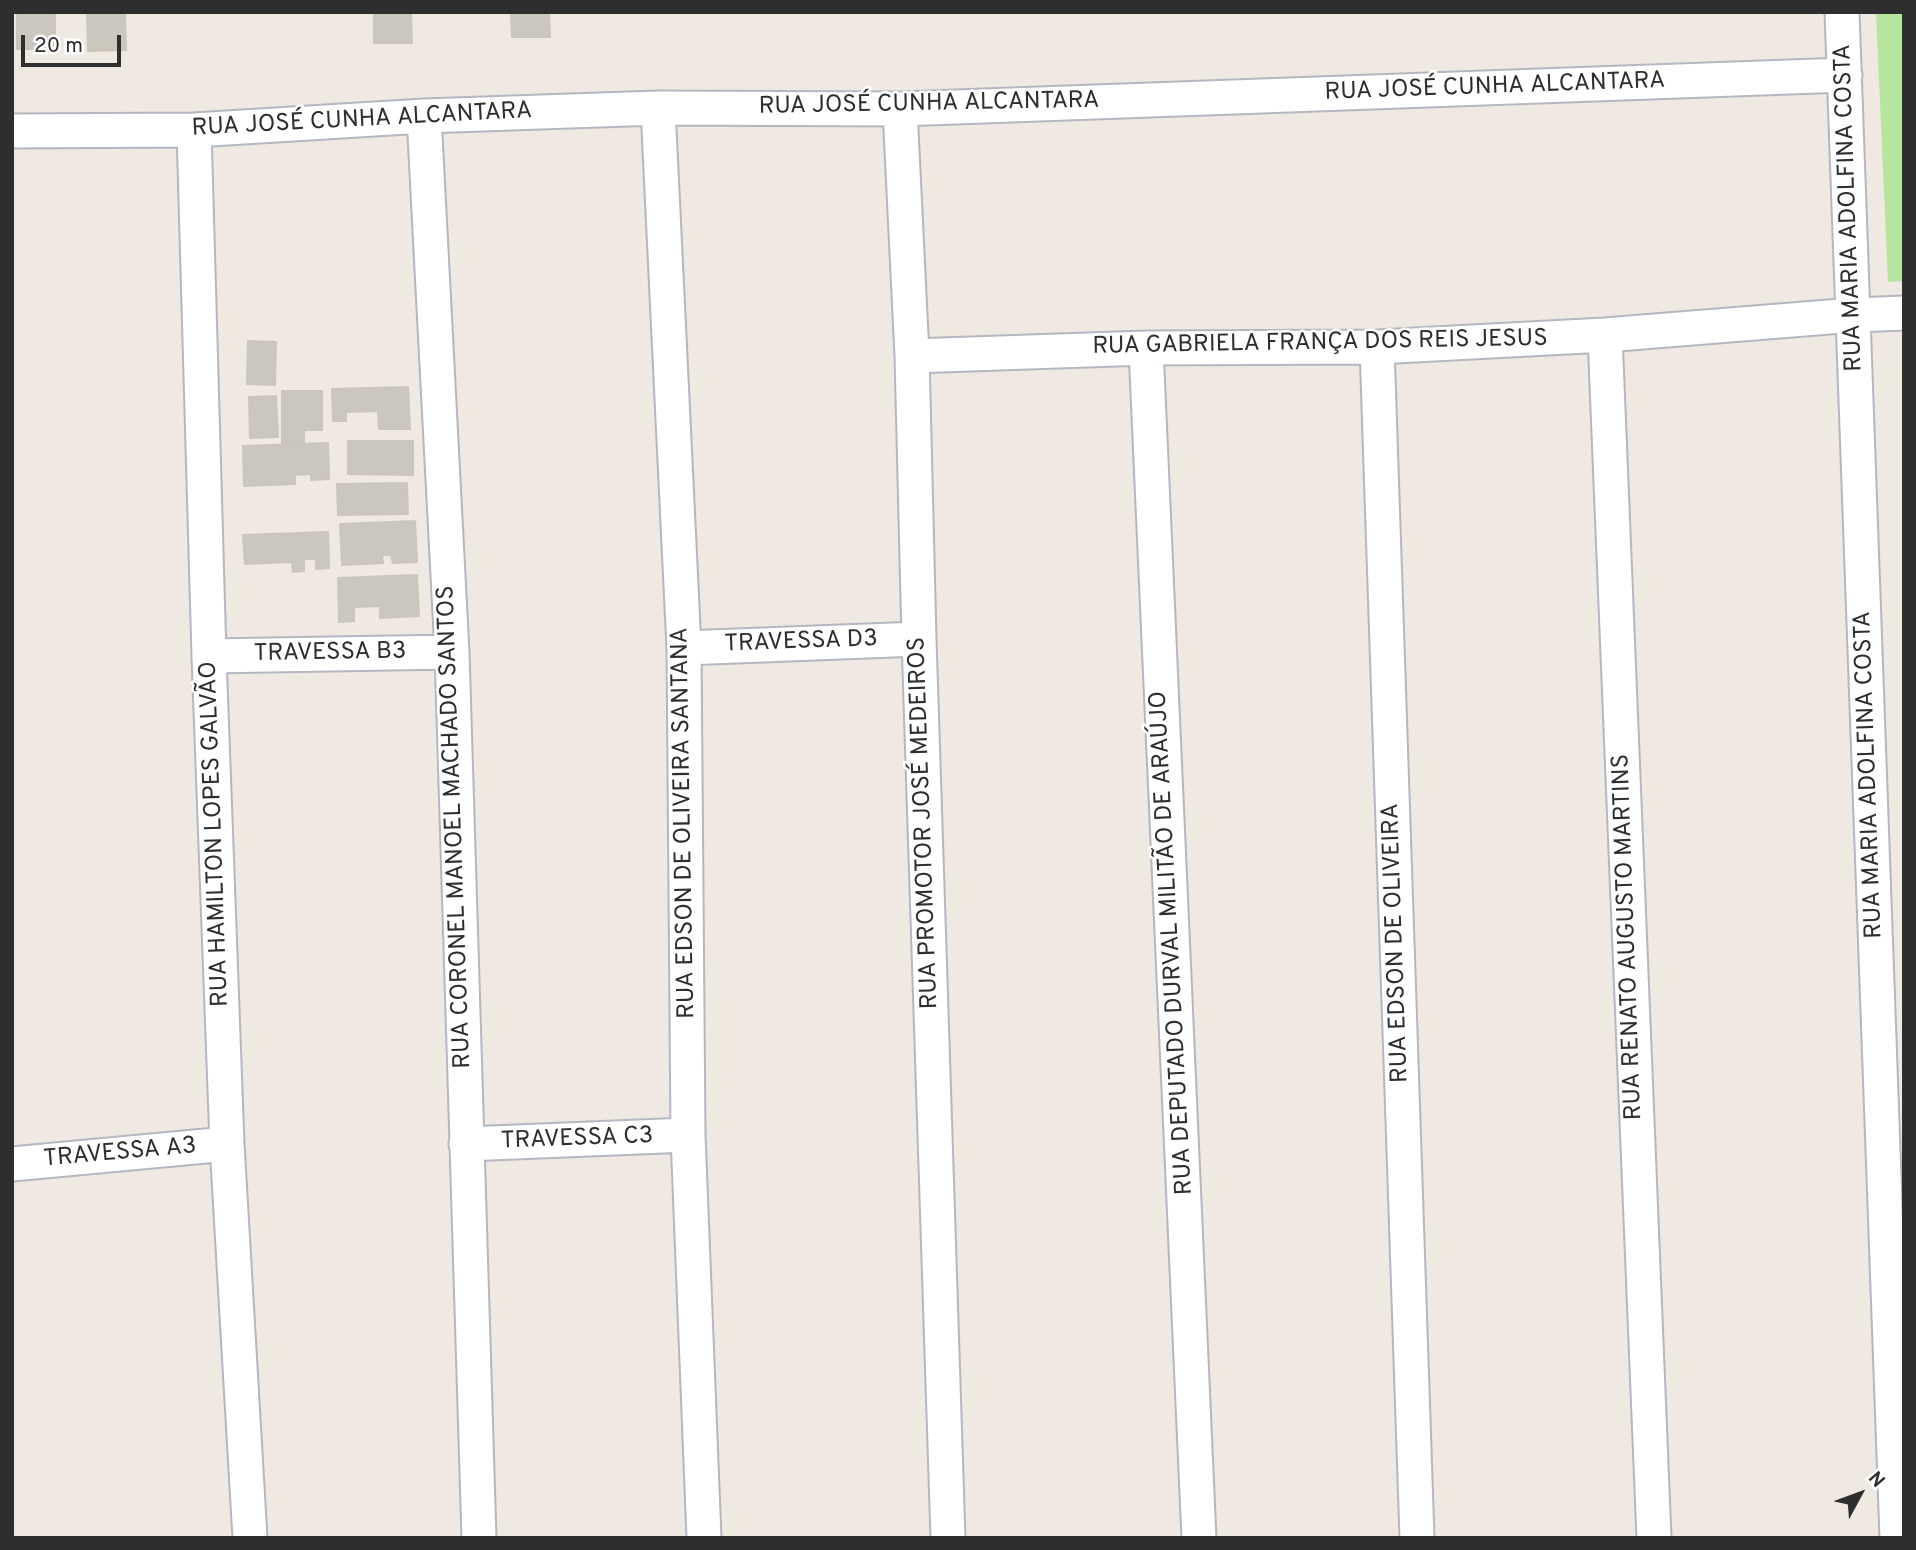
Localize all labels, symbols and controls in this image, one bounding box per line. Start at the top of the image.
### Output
scale bar [24,21,124,65]
text: 20 m [34,33,83,60]
street label: RUA MARIA ADOLFINA COSTA [1830,44,1870,372]
street label: RUA JOSÉ CUNHA ALCANTARA [1324,68,1666,108]
street label: RUA JOSÉ CUNHA ALCANTARA [758,88,1100,122]
street label: RUA JOSÉ CUNHA ALCANTARA [191,98,533,144]
street label: RUA GABRIELA FRANÇA DOS REIS JESUS [1092,326,1548,362]
street label: RUA CORONEL MANOEL MACHADO SANTOS [433,585,479,1069]
street label: RUA MARIA ADOLFINA COSTA [1850,611,1890,939]
street label: TRAVESSA D3 [724,626,878,660]
street label: RUA EDSON DE OLIVEIRA SANTANA [667,627,703,1019]
street label: RUA PROMOTOR JOSÉ MEDEIROS [904,636,946,1010]
street label: TRAVESSA B3 [253,638,407,670]
street label: RUA HAMILTON LOPES GALVÃO [196,661,236,1007]
street label: RUA DEPUTADO DURVAL MILITÃO DE ARAÚJO [1145,690,1201,1196]
street label: RUA RENATO AUGUSTO MARTINS [1608,753,1650,1121]
street label: RUA EDSON DE OLIVEIRA [1378,803,1416,1083]
street label: TRAVESSA C3 [500,1123,654,1157]
street label: TRAVESSA A3 [42,1133,198,1175]
north arrow [1825,1459,1895,1529]
text: N [1862,1467,1889,1493]

